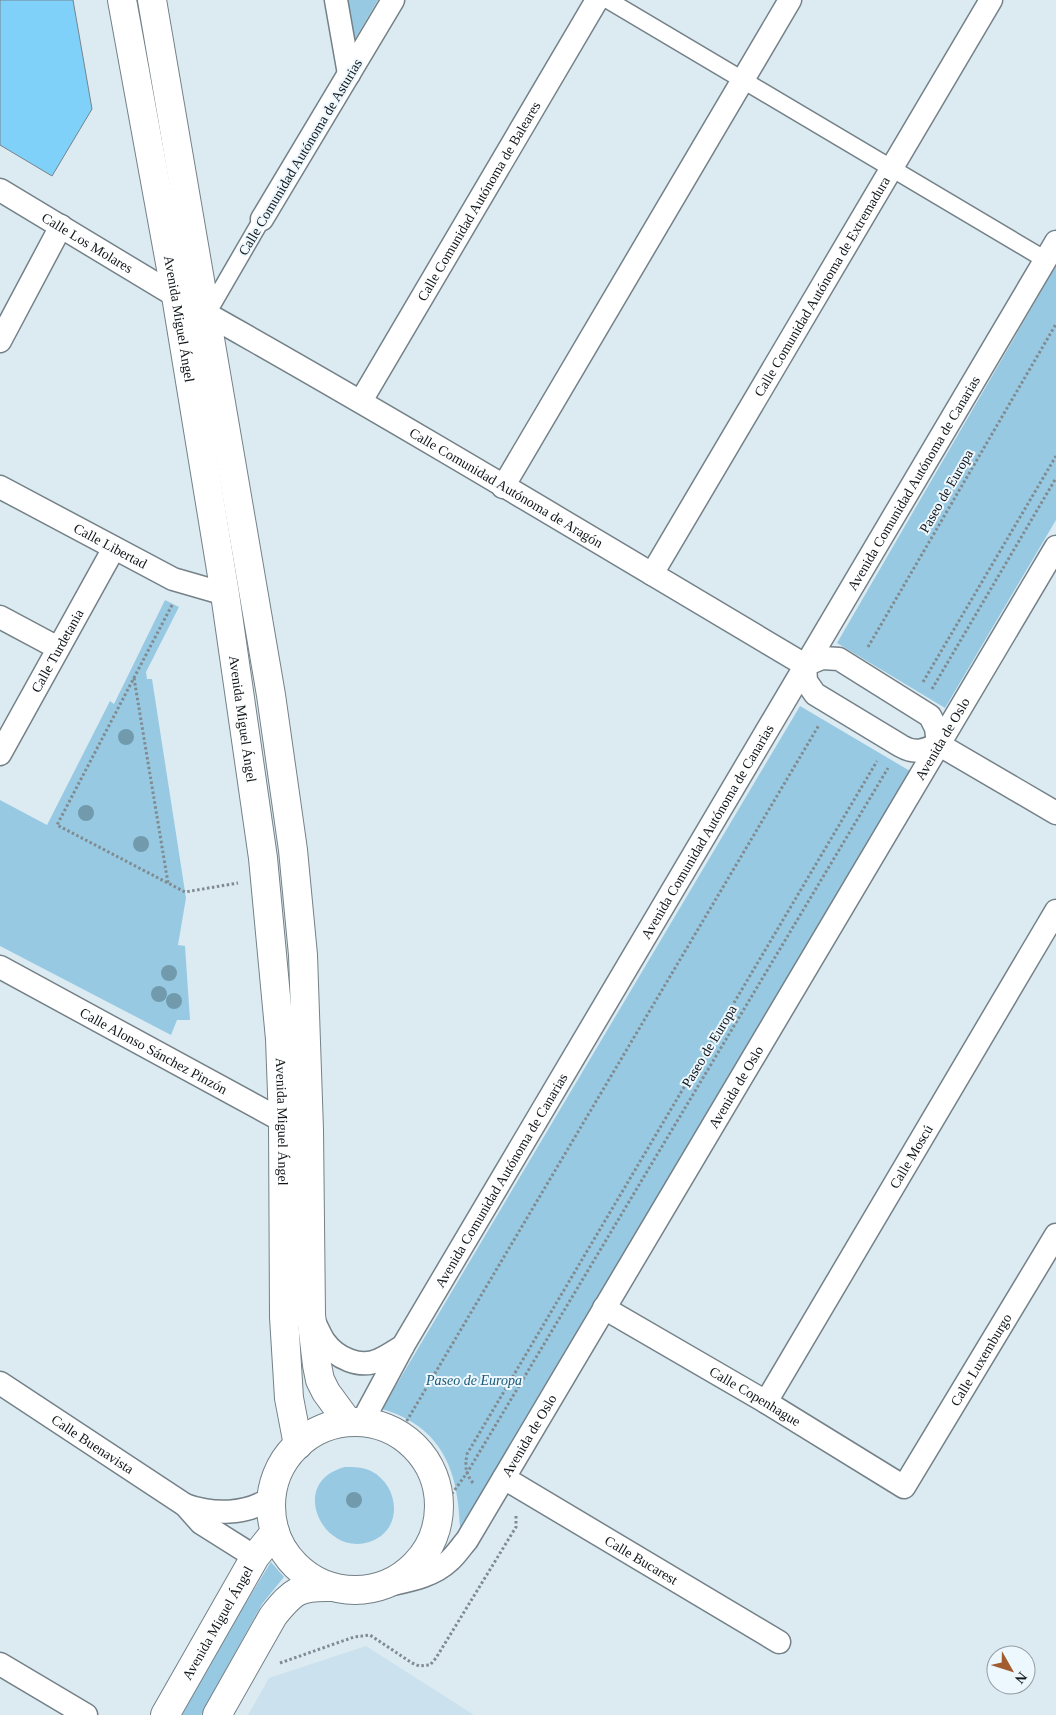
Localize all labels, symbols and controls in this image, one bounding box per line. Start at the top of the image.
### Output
street label: Calle Comunidad Autónoma de Asturias [236,56,365,258]
street label: Calle Comunidad Autónoma de Baleares [415,99,544,304]
street label: Calle Comunidad Autónoma de Extremadura [752,173,893,399]
street label: Calle Los Molares [39,210,135,276]
street label: Avenida Miguel Ángel [161,254,197,383]
street label: Avenida Comunidad Autónoma de Canarias [845,373,983,593]
street label: Calle Comunidad Autónoma de Aragón [407,425,605,551]
street label: Paseo de Europa [917,446,977,535]
street label: Calle Libertad [71,521,149,572]
street label: Calle Turdetania [28,606,87,695]
street label: Avenida Miguel Ángel [226,654,259,783]
street label: Avenida de Oslo [913,695,973,783]
street label: Avenida Comunidad Autónoma de Canarias [639,722,777,942]
street label: Paseo de Europa [679,1002,740,1090]
street label: Calle Alonso Sánchez Pinzón [77,1005,230,1097]
street label: Avenida de Oslo [706,1043,766,1131]
street label: Avenida Miguel Ángel [273,1057,291,1186]
street label: Avenida Comunidad Autónoma de Canarias [432,1071,571,1290]
street label: Calle Moscú [887,1122,936,1191]
street label: Calle Luxemburgo [948,1311,1015,1409]
street label: Calle Copenhague [707,1364,803,1429]
park label: Paseo de Europa [425,1373,522,1388]
street label: Avenida de Oslo [499,1392,560,1479]
street label: Calle Buenavista [48,1412,137,1477]
street label: Calle Bucarest [602,1533,680,1588]
street label: Avenida Miguel Ángel [180,1564,256,1683]
north arrow [986,1645,1036,1695]
text: N [1012,1669,1030,1687]

